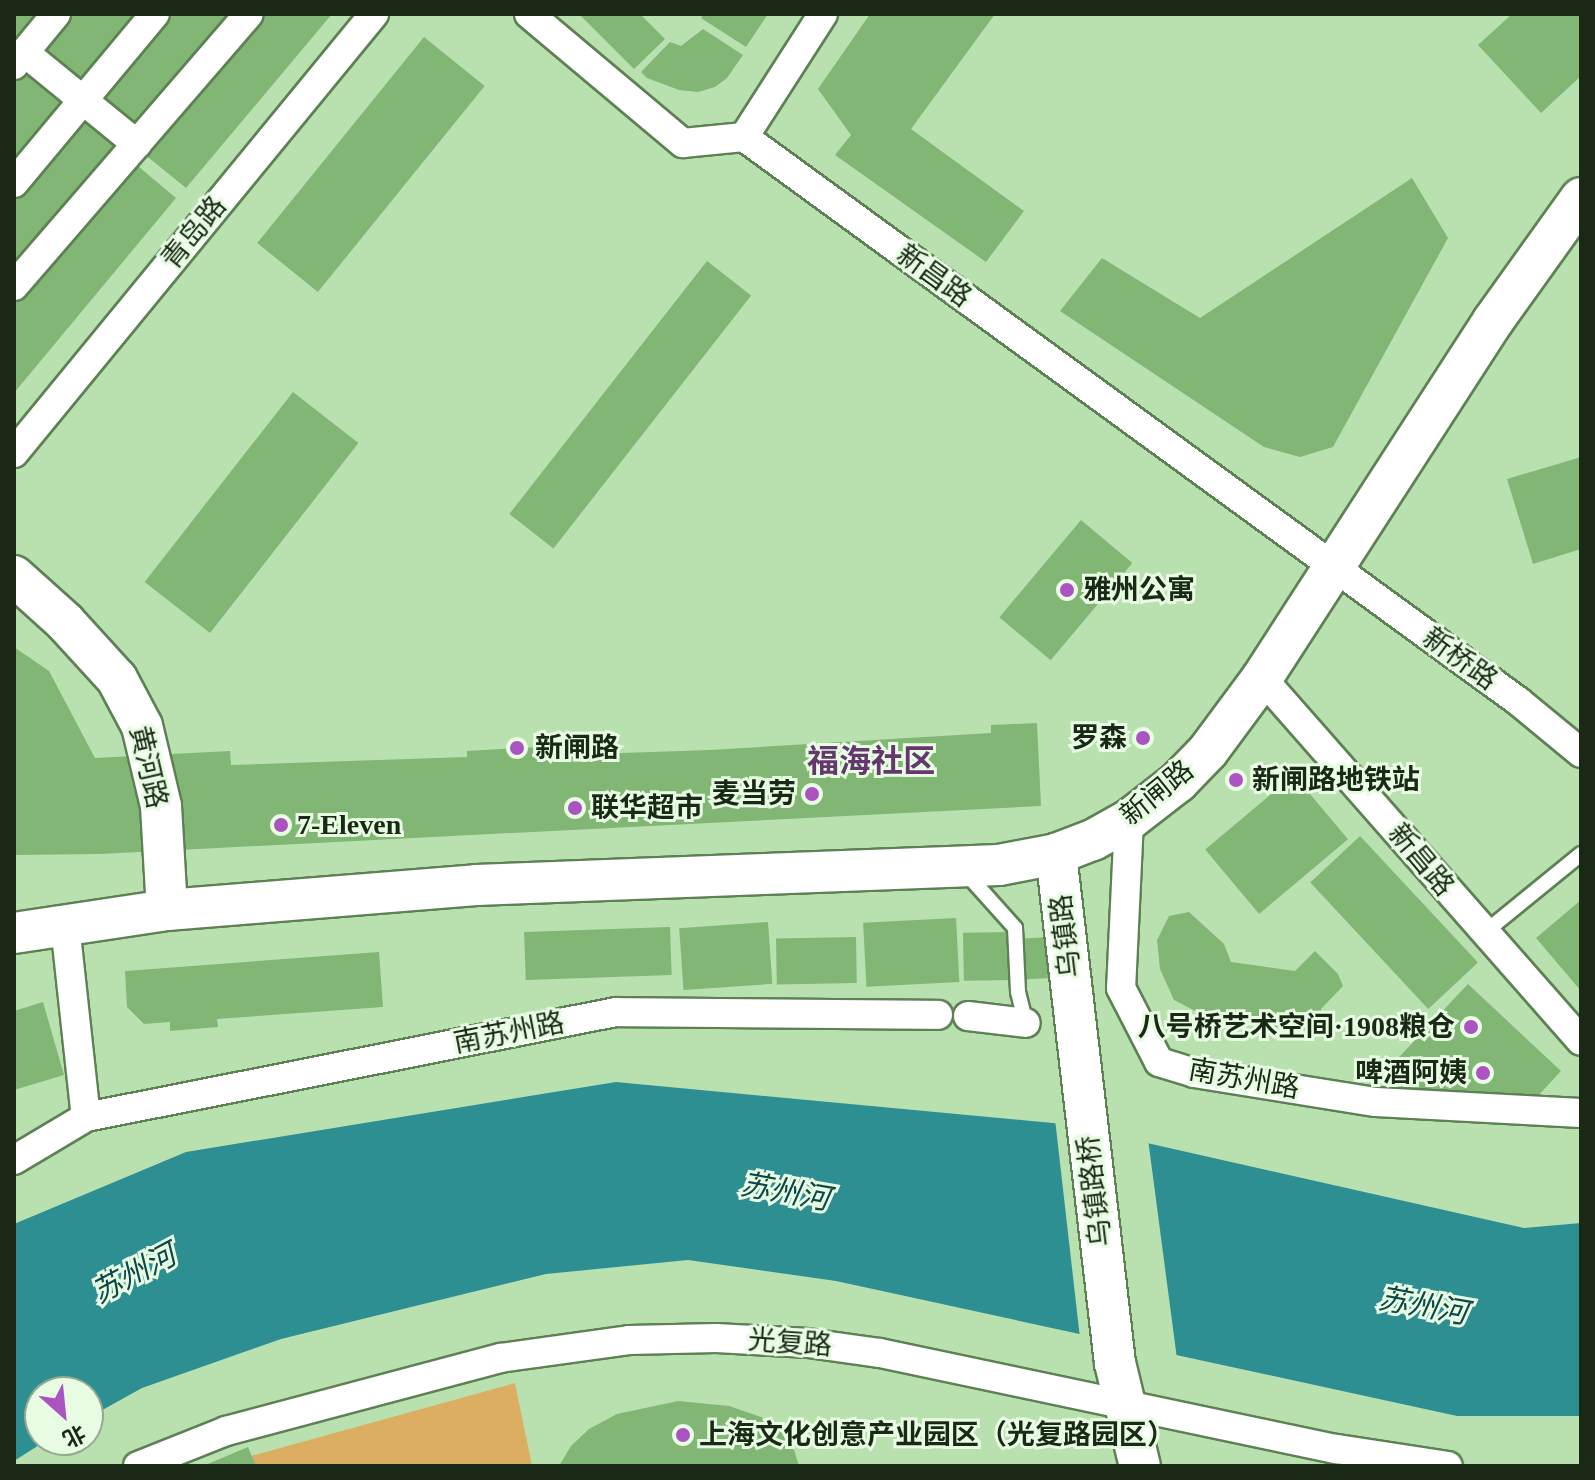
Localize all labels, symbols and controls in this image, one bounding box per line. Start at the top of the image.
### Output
street label: 青岛路 [155,190,233,276]
street label: 新昌路 [890,238,978,314]
place label: 雅州公寓 [1083,573,1195,607]
marker: 雅州公寓 [1058,581,1076,599]
street label: 新桥路 [1416,621,1504,697]
place label: 罗森 [1071,721,1127,755]
street label: 黄河路 [122,722,174,812]
marker: 罗森 [1134,729,1152,747]
place label: 新闸路 [535,731,619,765]
marker: 新闸路 [506,737,528,759]
district label: 福海社区 [807,742,935,780]
street label: 新闸路 [1114,754,1200,832]
place label: 新闸路地铁站 [1252,763,1420,797]
marker: 新闸路地铁站 [1227,771,1245,789]
place label: 麦当劳 [712,777,796,811]
marker: 麦当劳 [803,785,821,803]
place label: 联华超市 [591,791,703,825]
marker: 联华超市 [566,799,584,817]
place label: 7-Eleven [297,808,401,842]
marker: 7-Eleven [272,816,290,834]
street label: 新昌路 [1381,817,1461,903]
street label: 乌镇路 [1044,892,1088,980]
street label: 南苏州路 [451,1006,567,1060]
place label: 八号桥艺术空间·1908粮仓 [1138,1010,1455,1044]
marker: 八号桥艺术空间·1908粮仓 [1462,1018,1480,1036]
street label: 南苏州路 [1186,1053,1302,1105]
place label: 啤酒阿姨 [1355,1056,1467,1090]
marker: 啤酒阿姨 [1474,1064,1492,1082]
street label: 乌镇路桥 [1072,1133,1118,1249]
water label: 苏州河 [738,1166,832,1218]
water label: 苏州河 [86,1237,182,1311]
water label: 苏州河 [1376,1280,1470,1332]
street label: 光复路 [747,1323,833,1363]
north arrow [24,1376,104,1456]
place label: 上海文化创意产业园区（光复路园区） [699,1418,1175,1452]
text: 北 [59,1420,90,1452]
marker: 上海文化创意产业园区（光复路园区） [674,1426,692,1444]

